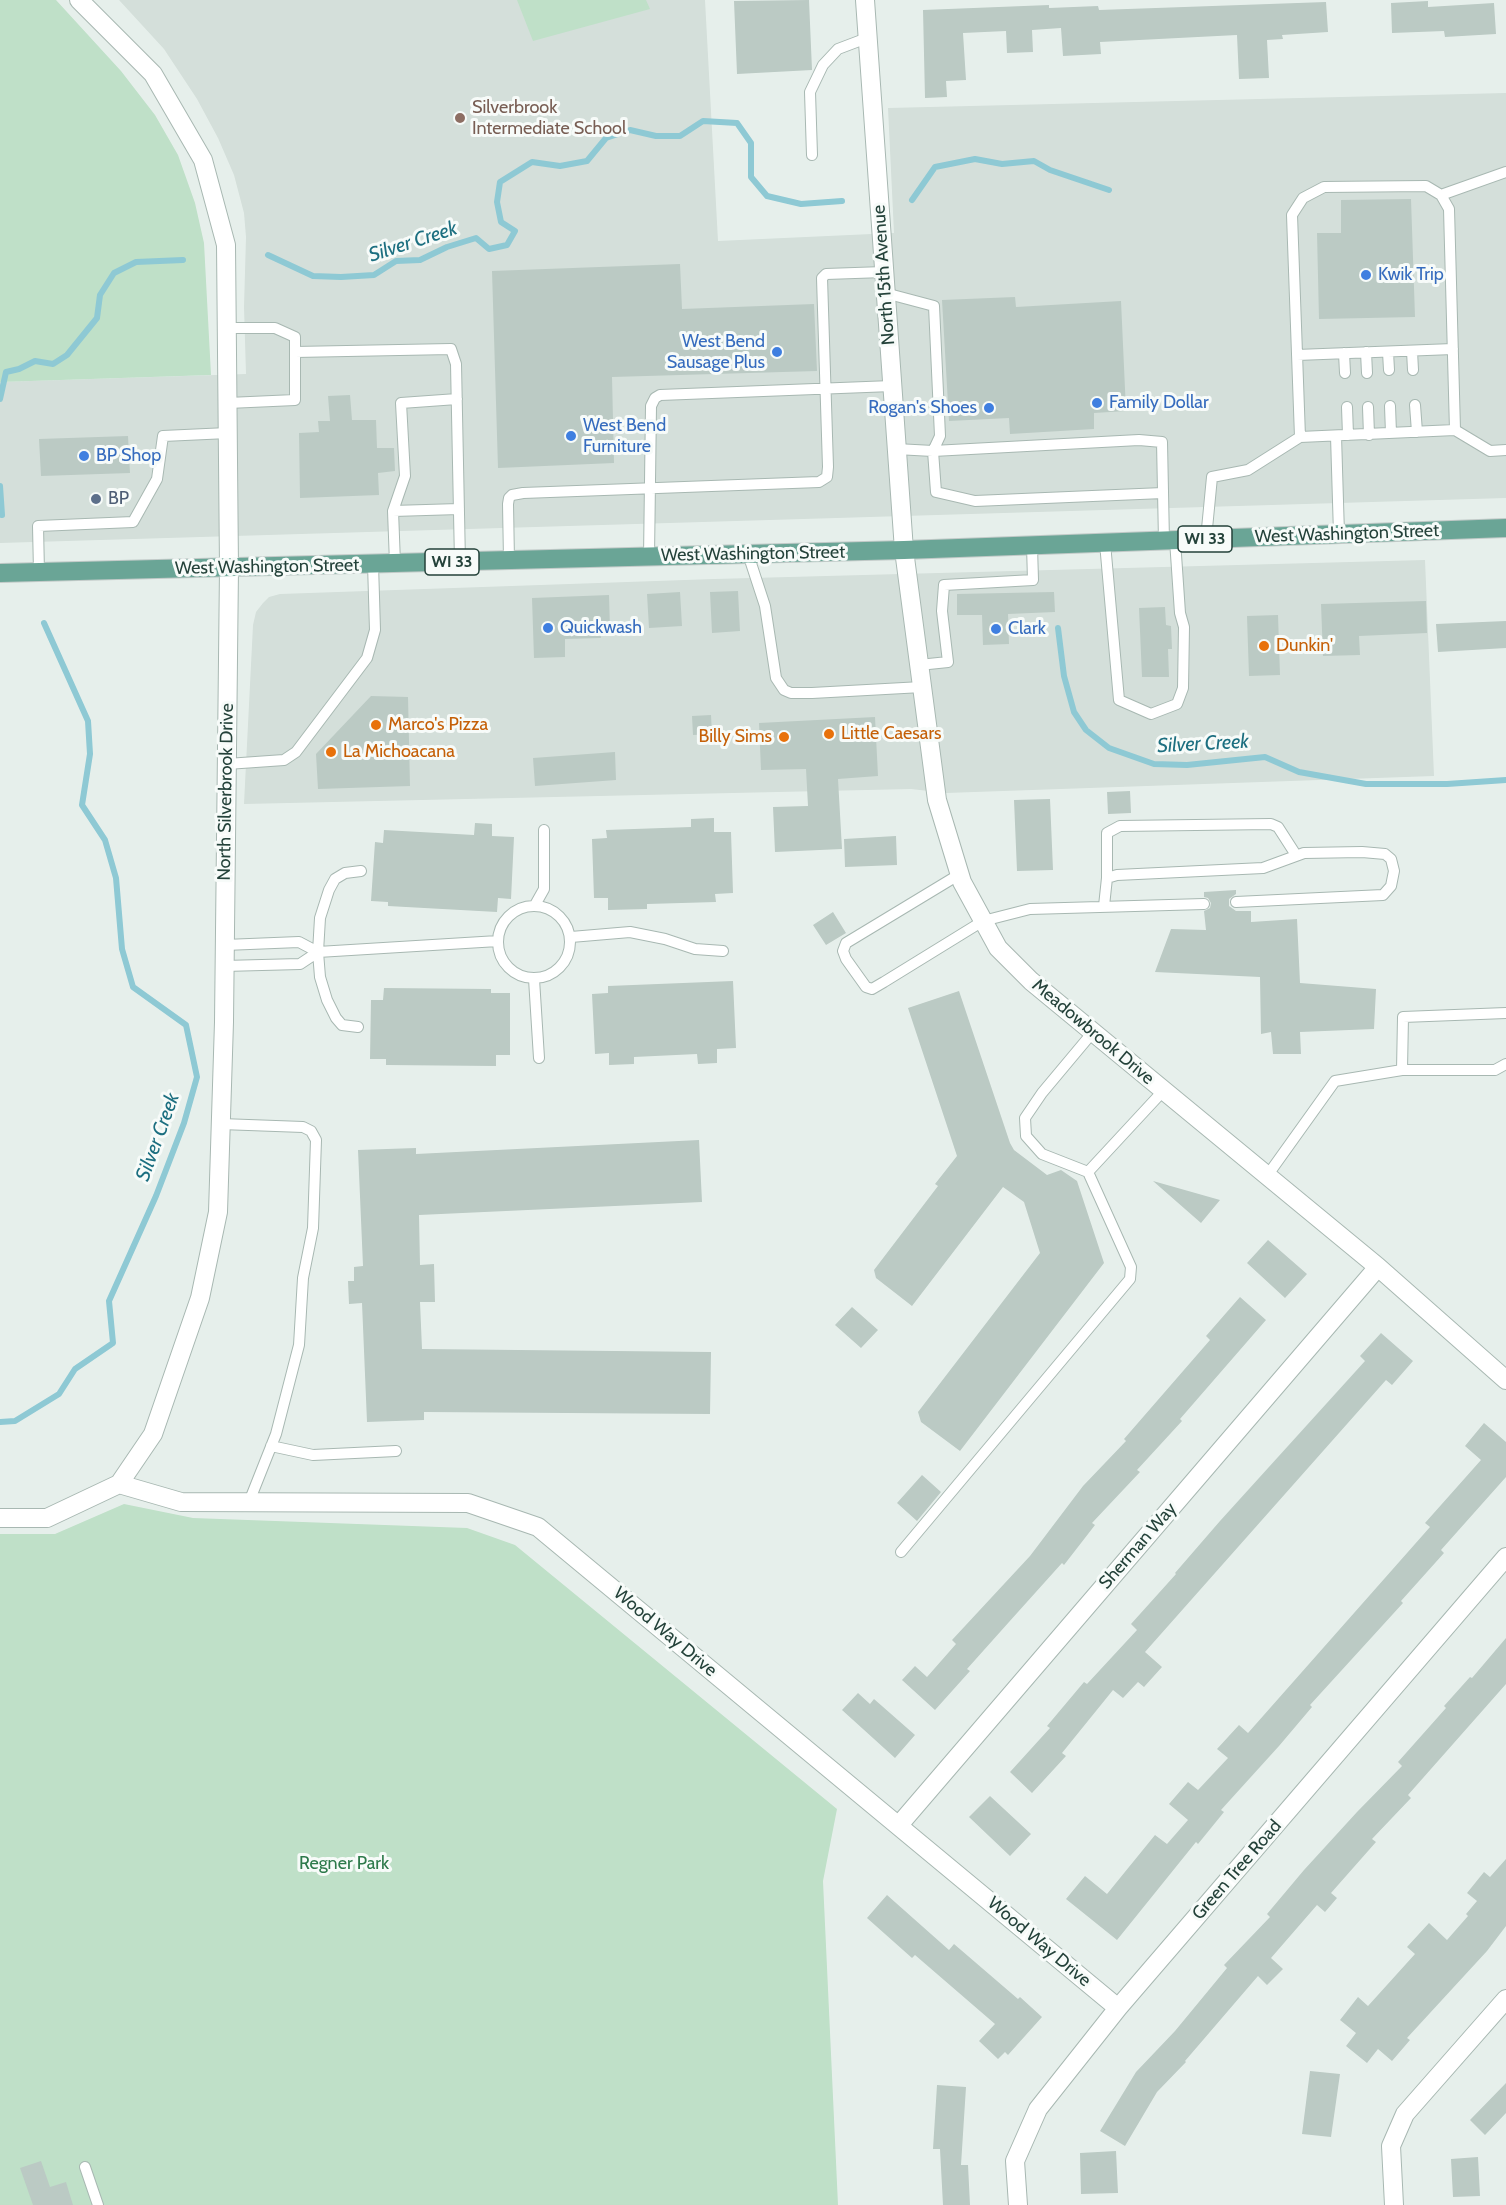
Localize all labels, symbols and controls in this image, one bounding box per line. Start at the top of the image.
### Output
place label: Silverbrook Intermediate School [472,97,626,140]
marker: Silverbrook Intermediate School [453,111,467,125]
street label: North 15th Avenue [868,204,900,346]
water label: Silver Creek [366,216,460,268]
place label: Kwik Trip [1378,264,1444,286]
marker: Kwik Trip [1359,268,1373,282]
place label: West Bend Sausage Plus [667,331,765,374]
marker: West Bend Sausage Plus [770,345,784,359]
place label: Family Dollar [1109,392,1209,414]
marker: Family Dollar [1090,396,1104,410]
place label: Rogan's Shoes [868,397,977,419]
marker: Rogan's Shoes [982,401,996,415]
place label: West Bend Furniture [583,415,666,458]
marker: West Bend Furniture [564,429,578,443]
place label: BP Shop [96,445,161,467]
marker: BP Shop [77,449,91,463]
place label: BP [108,488,129,510]
marker: BP [89,492,103,506]
street label: West Washington Street [1254,520,1440,548]
road number: WI 33 [1178,526,1232,552]
street label: West Washington Street [661,542,845,566]
road number: WI 33 [425,549,479,575]
street label: West Washington Street [175,555,359,579]
place label: Quickwash [560,617,642,639]
place label: Clark [1008,618,1046,640]
marker: Quickwash [541,621,555,635]
marker: Clark [989,622,1003,636]
place label: Dunkin' [1276,635,1333,657]
marker: Dunkin' [1257,639,1271,653]
street label: North Silverbrook Drive [214,703,238,881]
place label: Marco's Pizza [388,714,488,736]
marker: Marco's Pizza [369,718,383,732]
place label: Little Caesars [841,723,942,745]
place label: Billy Sims [699,726,772,748]
marker: Little Caesars [822,727,836,741]
marker: Billy Sims [777,730,791,744]
water label: Silver Creek [1157,730,1249,758]
place label: La Michoacana [343,741,455,763]
marker: La Michoacana [324,745,338,759]
street label: Meadowbrook Drive [1028,975,1158,1089]
water label: Silver Creek [131,1090,185,1184]
street label: Sherman Way [1095,1498,1181,1594]
street label: Wood Way Drive [609,1583,721,1681]
street label: Green Tree Road [1188,1816,1286,1924]
park label: Regner Park [299,1853,389,1875]
street label: Wood Way Drive [983,1893,1095,1991]

